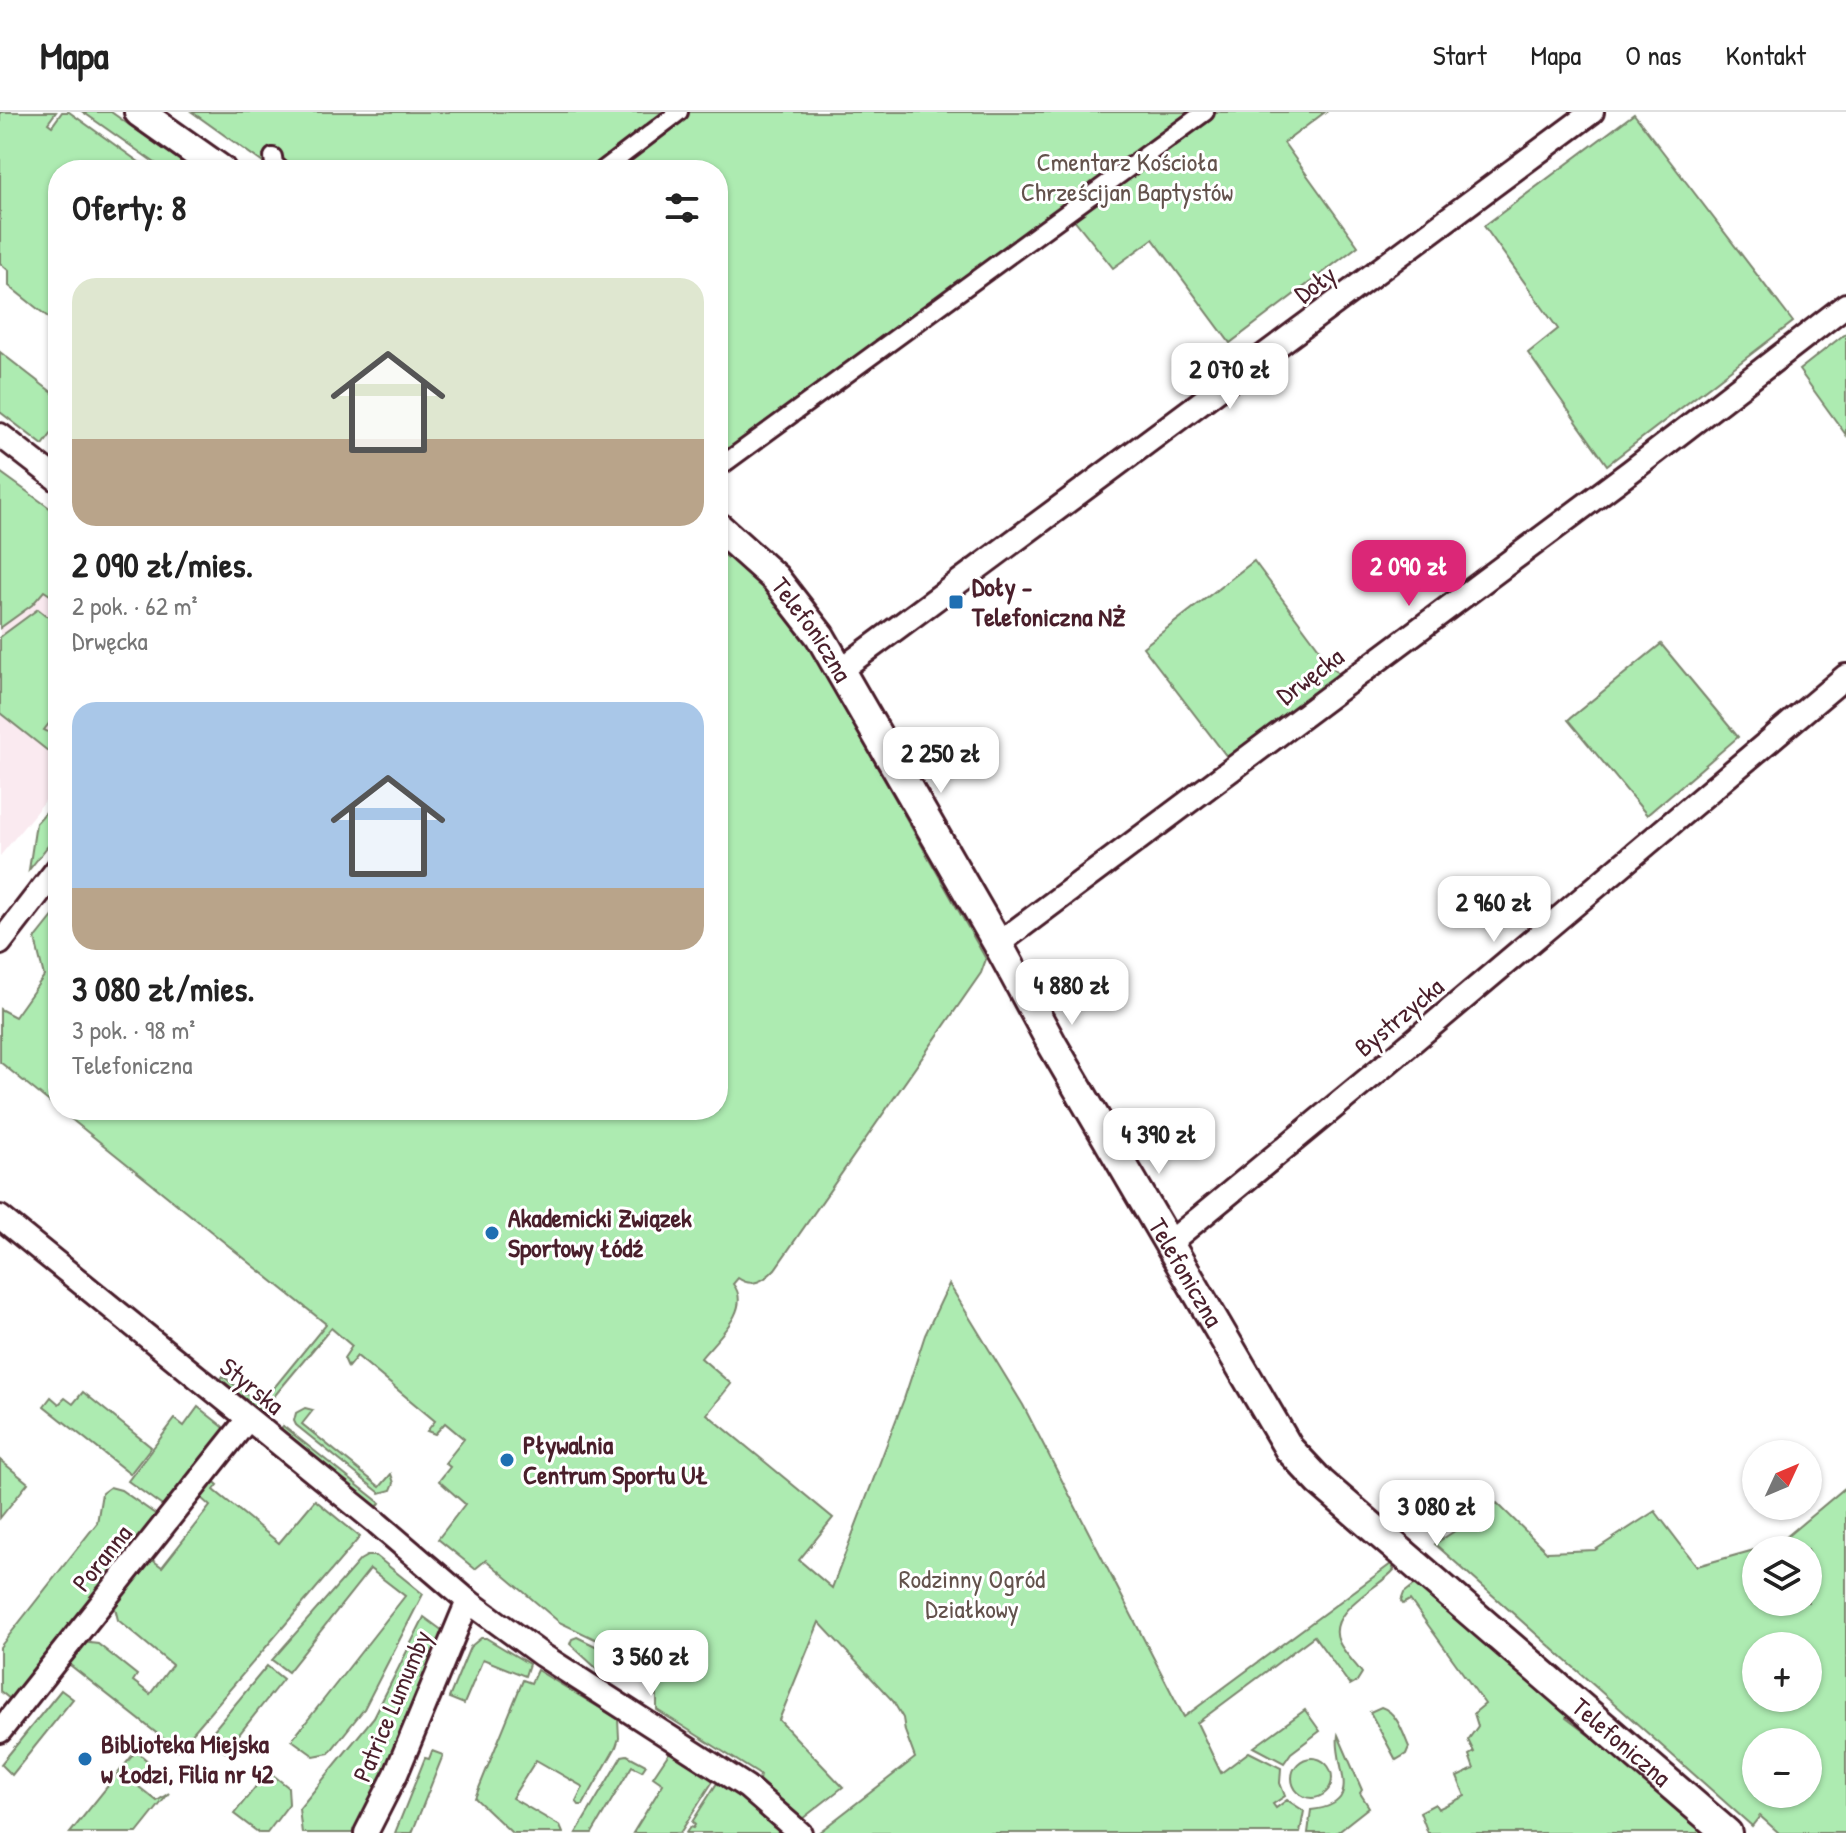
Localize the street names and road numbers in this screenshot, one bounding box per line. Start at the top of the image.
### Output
street label: Doły [1287,256,1343,311]
street label: Telefoniczna [764,570,861,688]
street label: Drwęcka [1269,639,1351,712]
street label: Bystrzycka [1347,969,1451,1064]
street label: Telefoniczna [1141,1211,1232,1333]
street label: Styrska [213,1349,292,1422]
street label: Poranna [64,1517,139,1599]
street label: Patrice Lumumby [344,1625,439,1787]
street label: Telefoniczna [1565,1689,1679,1794]

